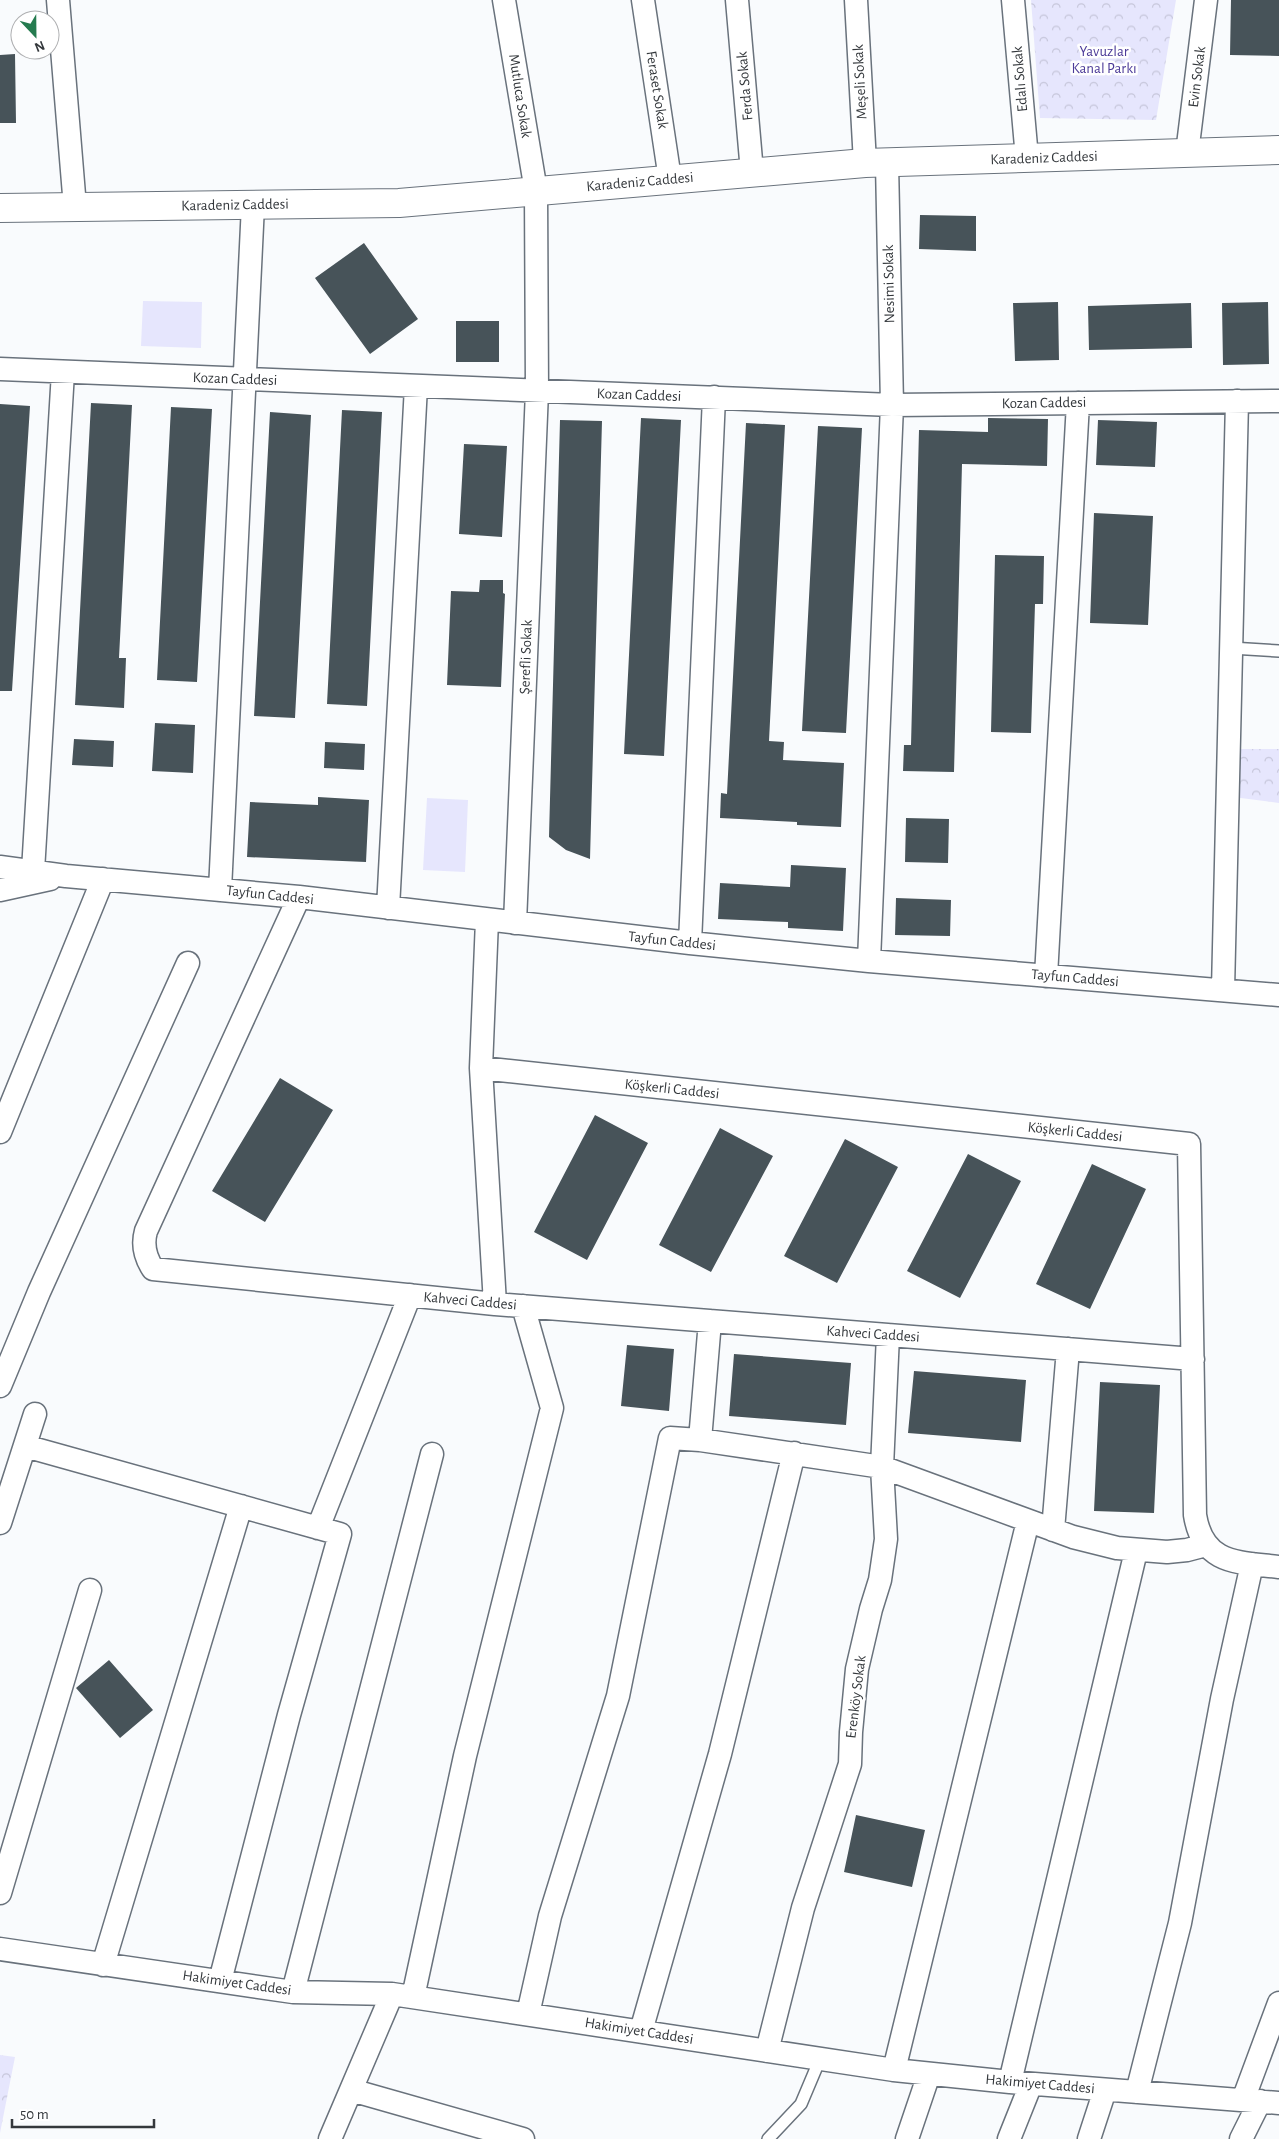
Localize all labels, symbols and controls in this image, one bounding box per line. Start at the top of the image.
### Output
north arrow [10,10,60,60]
text: N [32,38,47,54]
street label: Meşeli Sokak [851,44,869,120]
park label: Yavuzlar Kanal Parkı [1071,44,1137,76]
street label: Edalı Sokak [1010,45,1030,112]
street label: Evin Sokak [1186,45,1208,108]
street label: Feraset Sokak [643,50,671,130]
street label: Ferda Sokak [734,51,755,121]
street label: Mutluca Sokak [506,53,534,139]
street label: Karadeniz Caddesi [990,149,1098,167]
street label: Karadeniz Caddesi [586,170,694,194]
street label: Karadeniz Caddesi [181,197,289,213]
street label: Nesimi Sokak [881,244,897,323]
street label: Kozan Caddesi [192,370,278,388]
street label: Kozan Caddesi [596,386,682,404]
street label: Kozan Caddesi [1002,395,1086,411]
street label: Şerefli Sokak [517,619,535,695]
street label: Tayfun Caddesi [225,883,315,907]
street label: Tayfun Caddesi [627,929,717,953]
street label: Tayfun Caddesi [1030,967,1120,989]
street label: Köşkerli Caddesi [624,1077,720,1101]
street label: Köşkerli Caddesi [1027,1120,1123,1144]
street label: Kahveci Caddesi [423,1289,517,1313]
street label: Kahveci Caddesi [826,1323,920,1345]
street label: Erenköy Sokak [843,1654,869,1739]
street label: Hakimiyet Caddesi [182,1968,292,1998]
street label: Hakimiyet Caddesi [584,2015,694,2047]
street label: Hakimiyet Caddesi [985,2072,1095,2096]
scale bar [12,2096,155,2128]
text: 50 m [20,2107,49,2122]

